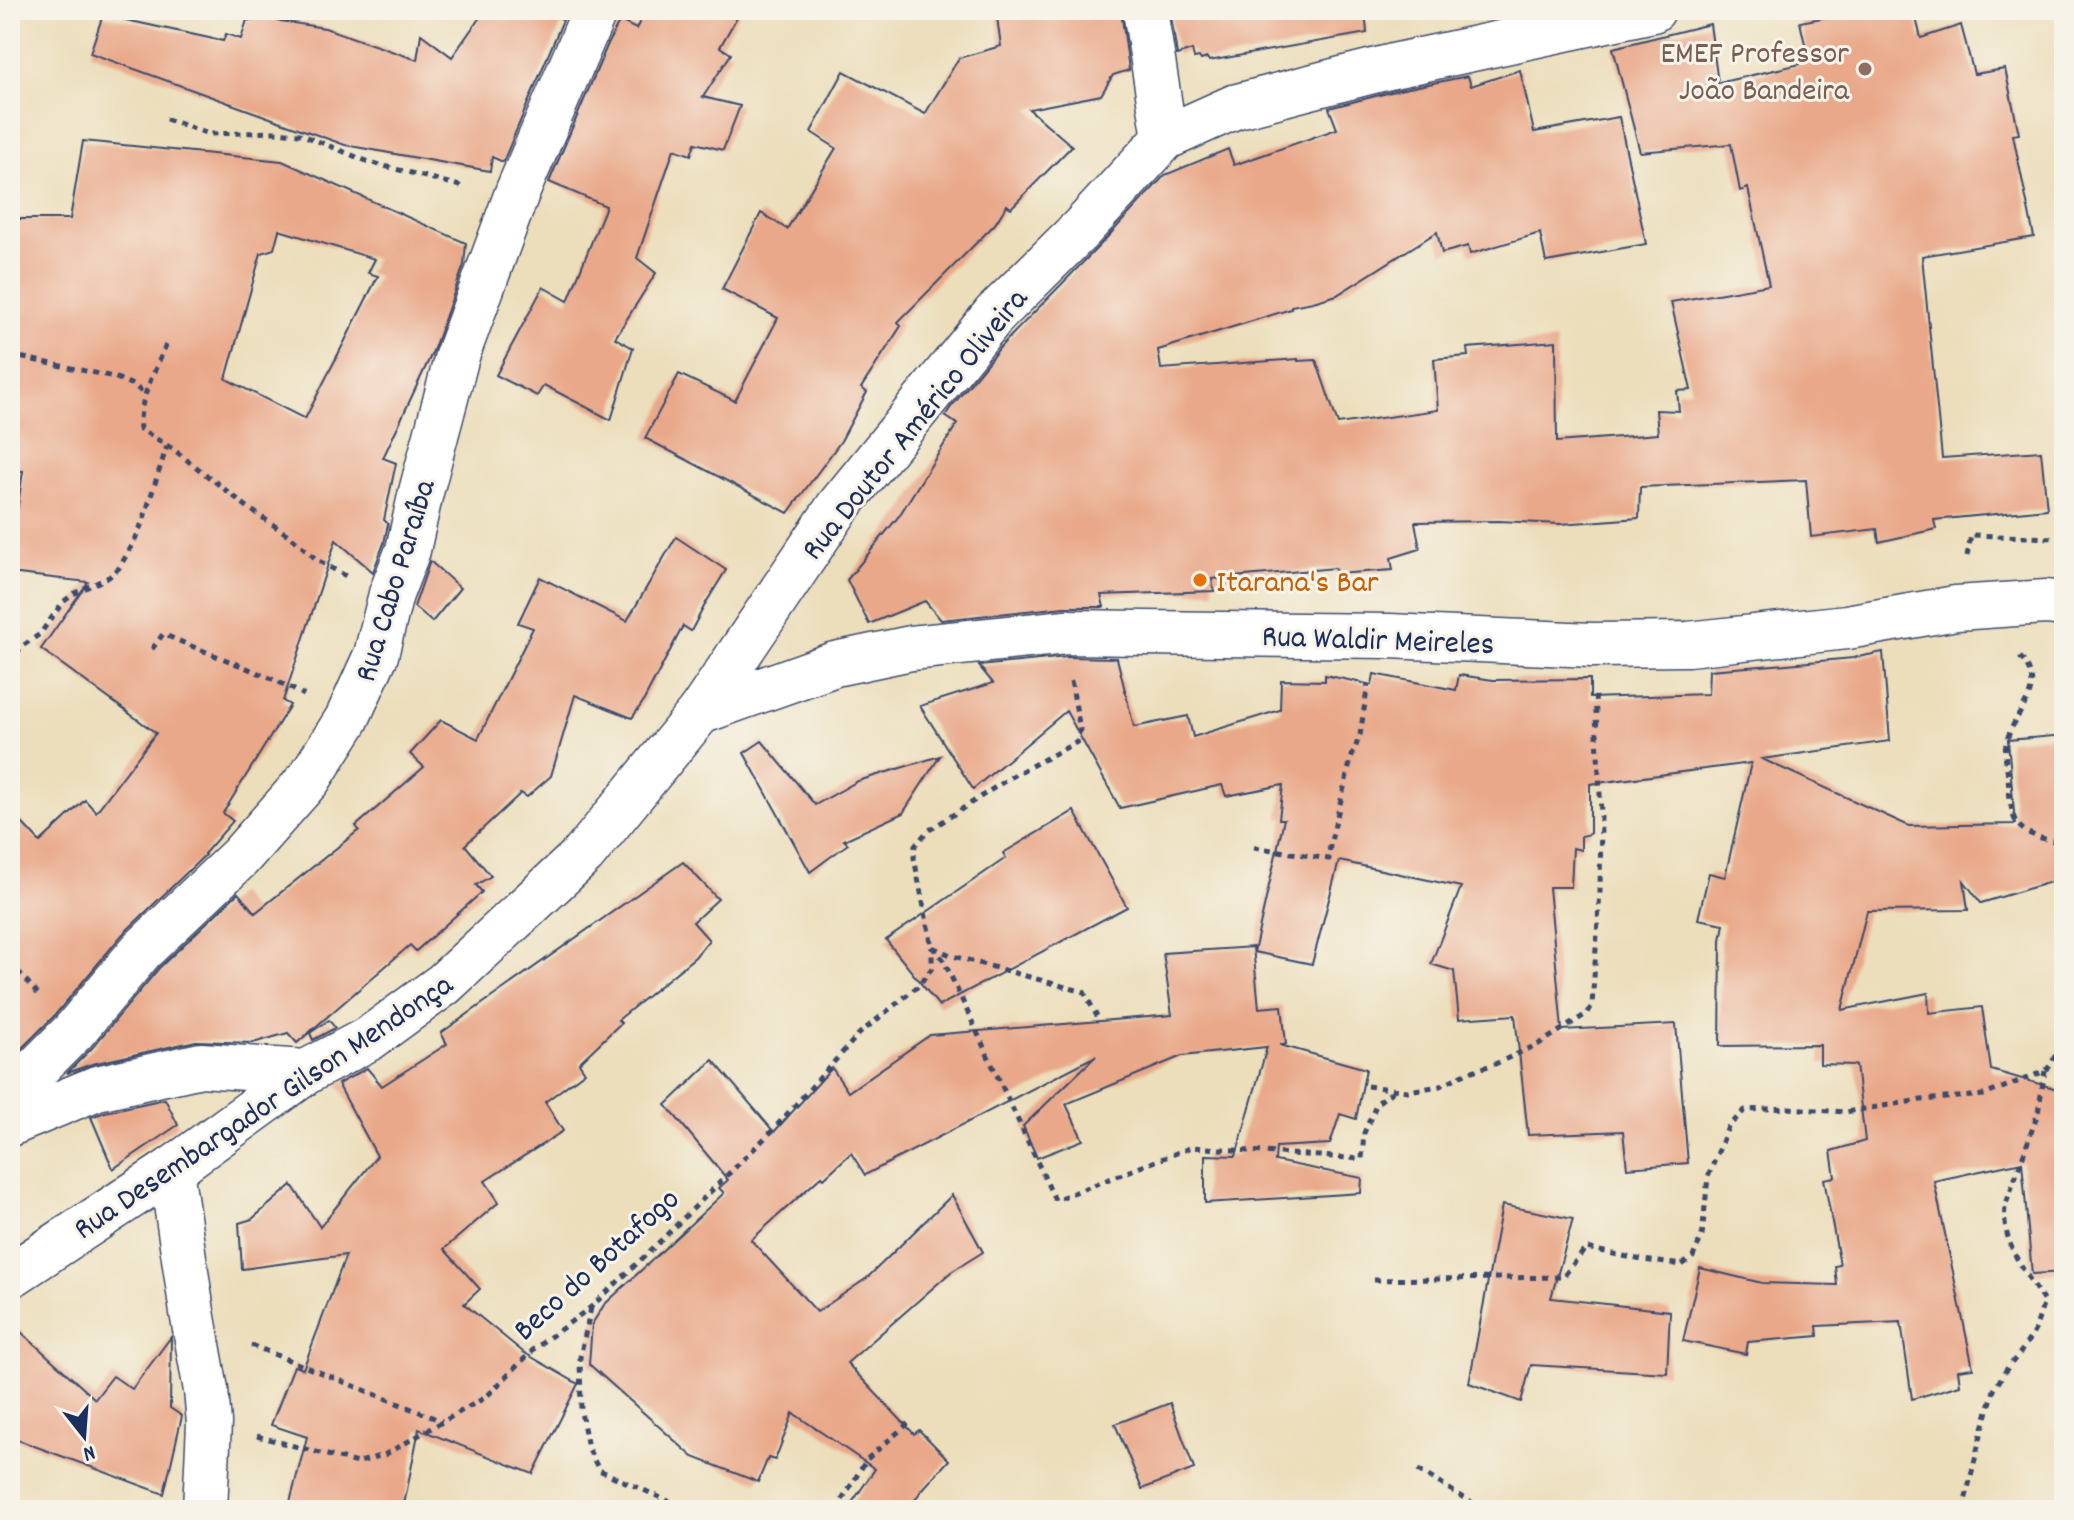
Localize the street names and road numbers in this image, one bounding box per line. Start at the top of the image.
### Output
street label: Rua Doutor Américo Oliveira [792,279,1042,572]
street label: Rua Cabo Paraíba [345,474,451,688]
street label: Rua Waldir Meireles [1261,616,1495,670]
street label: Rua Desembargador Gilson Mendonça [66,964,465,1254]
street label: Beco do Botafogo [505,1179,692,1354]

